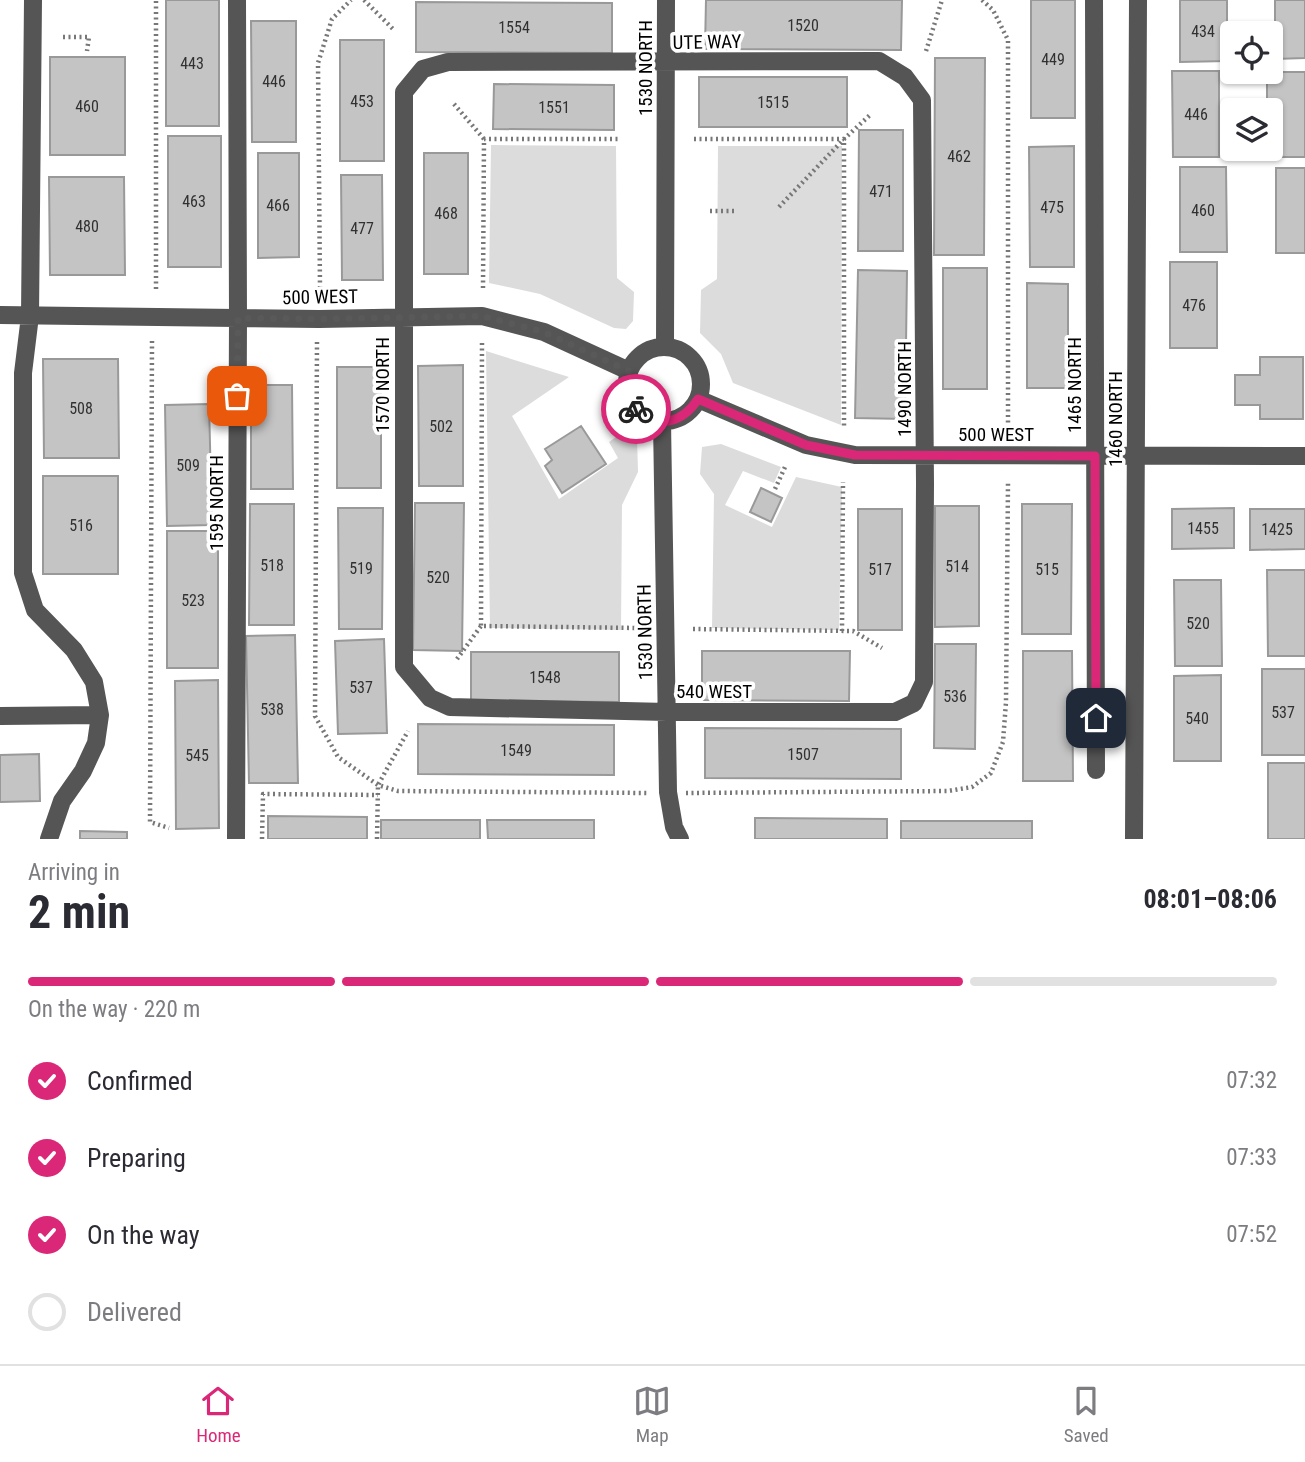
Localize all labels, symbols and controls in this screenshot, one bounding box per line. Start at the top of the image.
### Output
house number: 1520 [787,16,819,35]
house number: 1554 [498,18,530,37]
street label: 1530 NORTH [634,20,657,116]
map controls [1220,21,1283,161]
button: locate [1220,21,1283,84]
house number: 434 [1191,22,1215,41]
street label: UTE WAY [673,30,741,54]
house number: 449 [1041,50,1065,69]
house number: 443 [180,54,204,73]
house number: 446 [262,72,286,91]
house number: 453 [350,92,374,111]
house number: 1515 [757,93,789,112]
house number: 460 [75,97,99,116]
house number: 1551 [538,98,570,117]
button: layers [1220,98,1283,161]
house number: 446 [1184,105,1208,124]
house number: 462 [947,147,971,166]
house number: 471 [869,182,893,201]
house number: 463 [182,192,206,211]
house number: 466 [266,196,290,215]
house number: 475 [1040,198,1064,217]
house number: 460 [1191,201,1215,220]
house number: 468 [434,204,458,223]
house number: 480 [75,217,99,236]
house number: 477 [350,219,374,238]
street label: 500 WEST [282,285,358,309]
house number: 476 [1182,296,1206,315]
street label: 1570 NORTH [371,337,394,433]
street label: 1465 NORTH [1063,337,1086,433]
street label: 1490 NORTH [893,341,916,437]
pin [207,366,267,426]
street label: 1460 NORTH [1104,371,1127,467]
courier [601,374,671,444]
icon: bag [218,377,256,415]
icon: bike [617,390,655,428]
house number: 508 [69,399,93,418]
house number: 502 [429,417,453,436]
street label: 500 WEST [958,423,1034,446]
street label: 1595 NORTH [205,455,228,551]
house number: 509 [176,456,200,475]
house number: 516 [69,516,93,535]
house number: 1455 [1187,519,1219,538]
house number: 1425 [1261,520,1293,539]
house number: 518 [260,556,284,575]
house number: 514 [945,557,969,576]
house number: 519 [349,559,373,578]
house number: 517 [868,560,892,579]
house number: 515 [1035,560,1059,579]
house number: 520 [426,568,450,587]
street label: 1530 NORTH [633,584,657,680]
house number: 523 [181,591,205,610]
house number: 520 [1186,614,1210,633]
house number: 1548 [529,668,561,687]
house number: 537 [349,678,373,697]
street label: 540 WEST [676,680,752,703]
house number: 536 [943,687,967,706]
pin [1066,688,1126,748]
icon: home [1077,699,1115,737]
house number: 538 [260,700,284,719]
house number: 537 [1271,703,1295,722]
house number: 540 [1185,709,1209,728]
house number: 1549 [500,741,532,760]
house number: 1507 [787,745,819,764]
house number: 545 [185,746,209,765]
text: Arriving in [28,859,120,886]
text: 08:01–08:06 [1143,884,1277,914]
text: 2 min [28,885,130,939]
text: On the way · 220 m [28,996,200,1023]
icon: check [28,1062,66,1100]
text: Confirmed [87,1066,193,1096]
text: 07:32 [1226,1067,1277,1094]
icon: check [28,1139,66,1177]
text: Preparing [87,1143,186,1173]
text: 07:33 [1226,1144,1277,1171]
icon: check [28,1216,66,1254]
text: On the way [87,1220,200,1250]
text: 07:52 [1226,1221,1277,1248]
text: Delivered [87,1297,182,1327]
tab: Home [196,1382,241,1447]
tab: Map [633,1382,671,1447]
tab: Saved [1064,1382,1109,1447]

